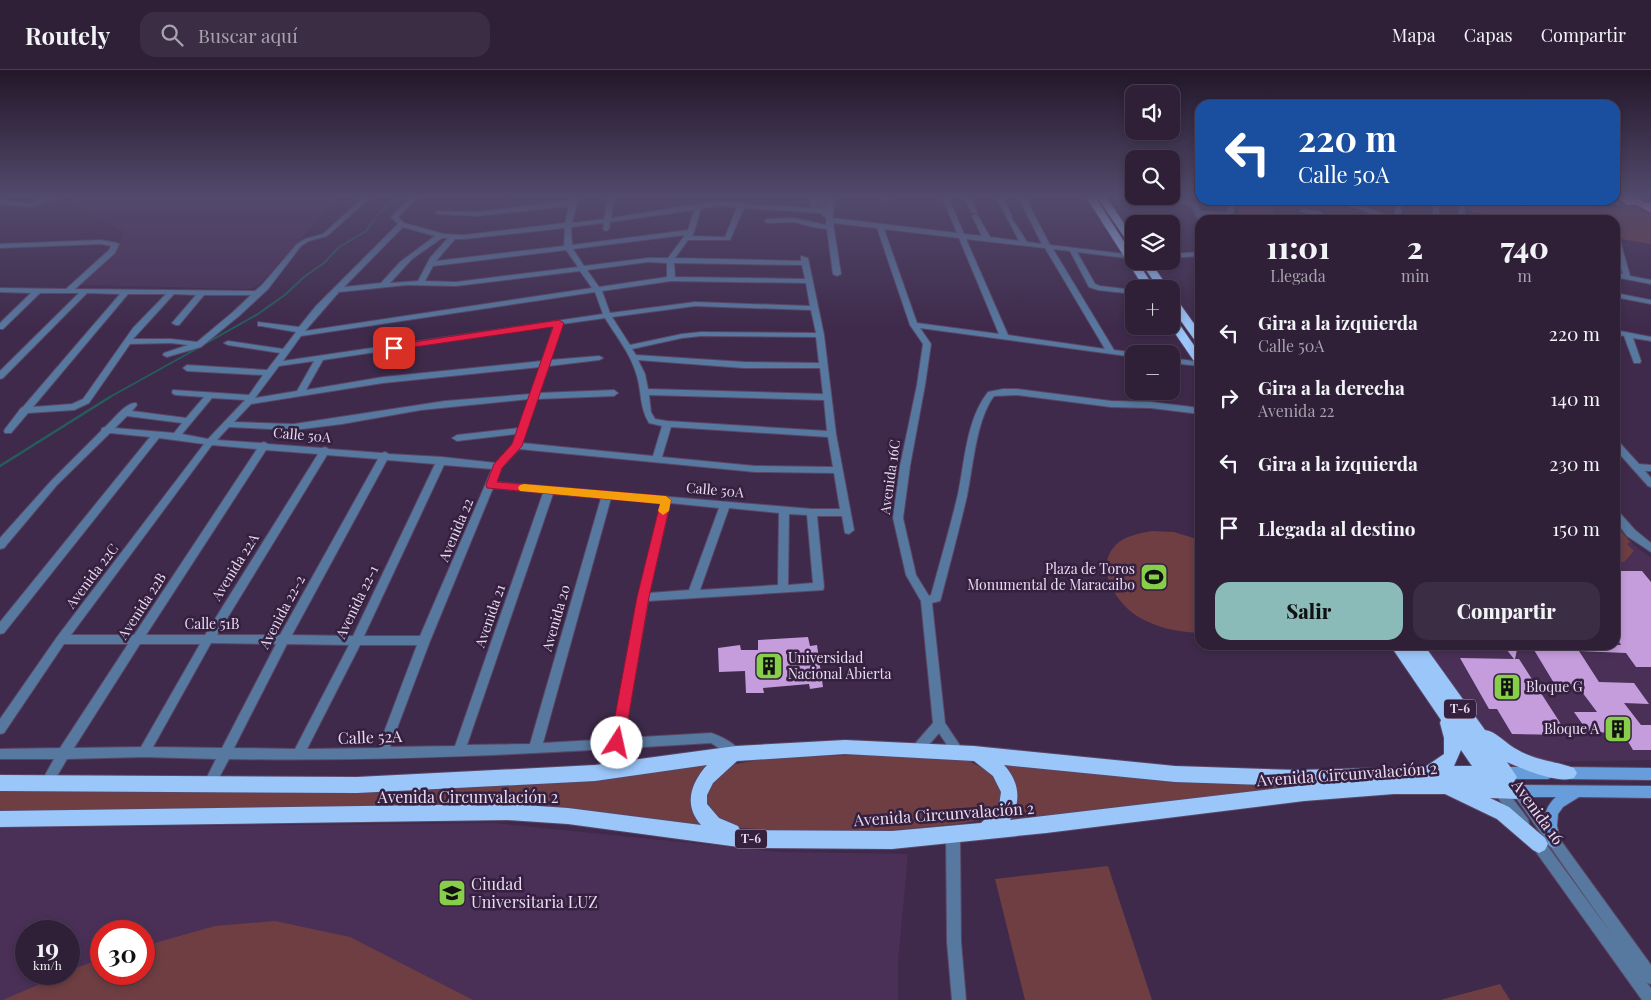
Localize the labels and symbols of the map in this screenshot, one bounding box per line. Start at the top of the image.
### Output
pin [373,327,415,369]
street label: Calle 50A [272,423,332,447]
street label: Avenida 16C [875,438,904,517]
street label: Calle 50A [685,478,745,502]
street label: Avenida 22 [433,495,477,565]
street label: Avenida 22A [206,529,263,605]
street label: Avenida 22C [60,539,122,613]
place label: Plaza de Toros Monumental de Maracaibo [967,559,1135,594]
street label: Avenida 22-1 [330,562,382,642]
sports icon: Plaza de Toros Monumental de Maracaibo [1139,562,1169,592]
street label: Avenida 22B [112,569,170,643]
street label: Avenida 22-2 [254,571,309,653]
street label: Avenida 21 [470,582,509,651]
street label: Avenida 20 [537,582,574,654]
street label: Calle 51B [185,614,240,633]
place label: Universidad Nacional Abierta [788,648,892,683]
building icon: Universidad Nacional Abierta [754,651,784,681]
building icon: Bloque G [1492,672,1522,702]
place label: Bloque G [1526,677,1583,696]
road number: T-6 [1444,700,1476,718]
building icon: Bloque A [1603,714,1633,744]
position arrow [590,716,642,768]
place label: Bloque A [1544,719,1599,738]
street label: Calle 52A [337,725,403,748]
street label: Avenida Circunvalación 2 [1255,757,1438,790]
street label: Avenida 16 [1507,774,1569,848]
street label: Avenida Circunvalación 2 [377,786,558,807]
street label: Avenida Circunvalación 2 [852,797,1035,830]
road number: T-6 [735,830,767,849]
place label: Ciudad Universitaria LUZ [471,873,598,912]
school or university icon: Ciudad Universitaria LUZ [437,878,467,908]
speed limit sign: 30 [90,920,155,985]

